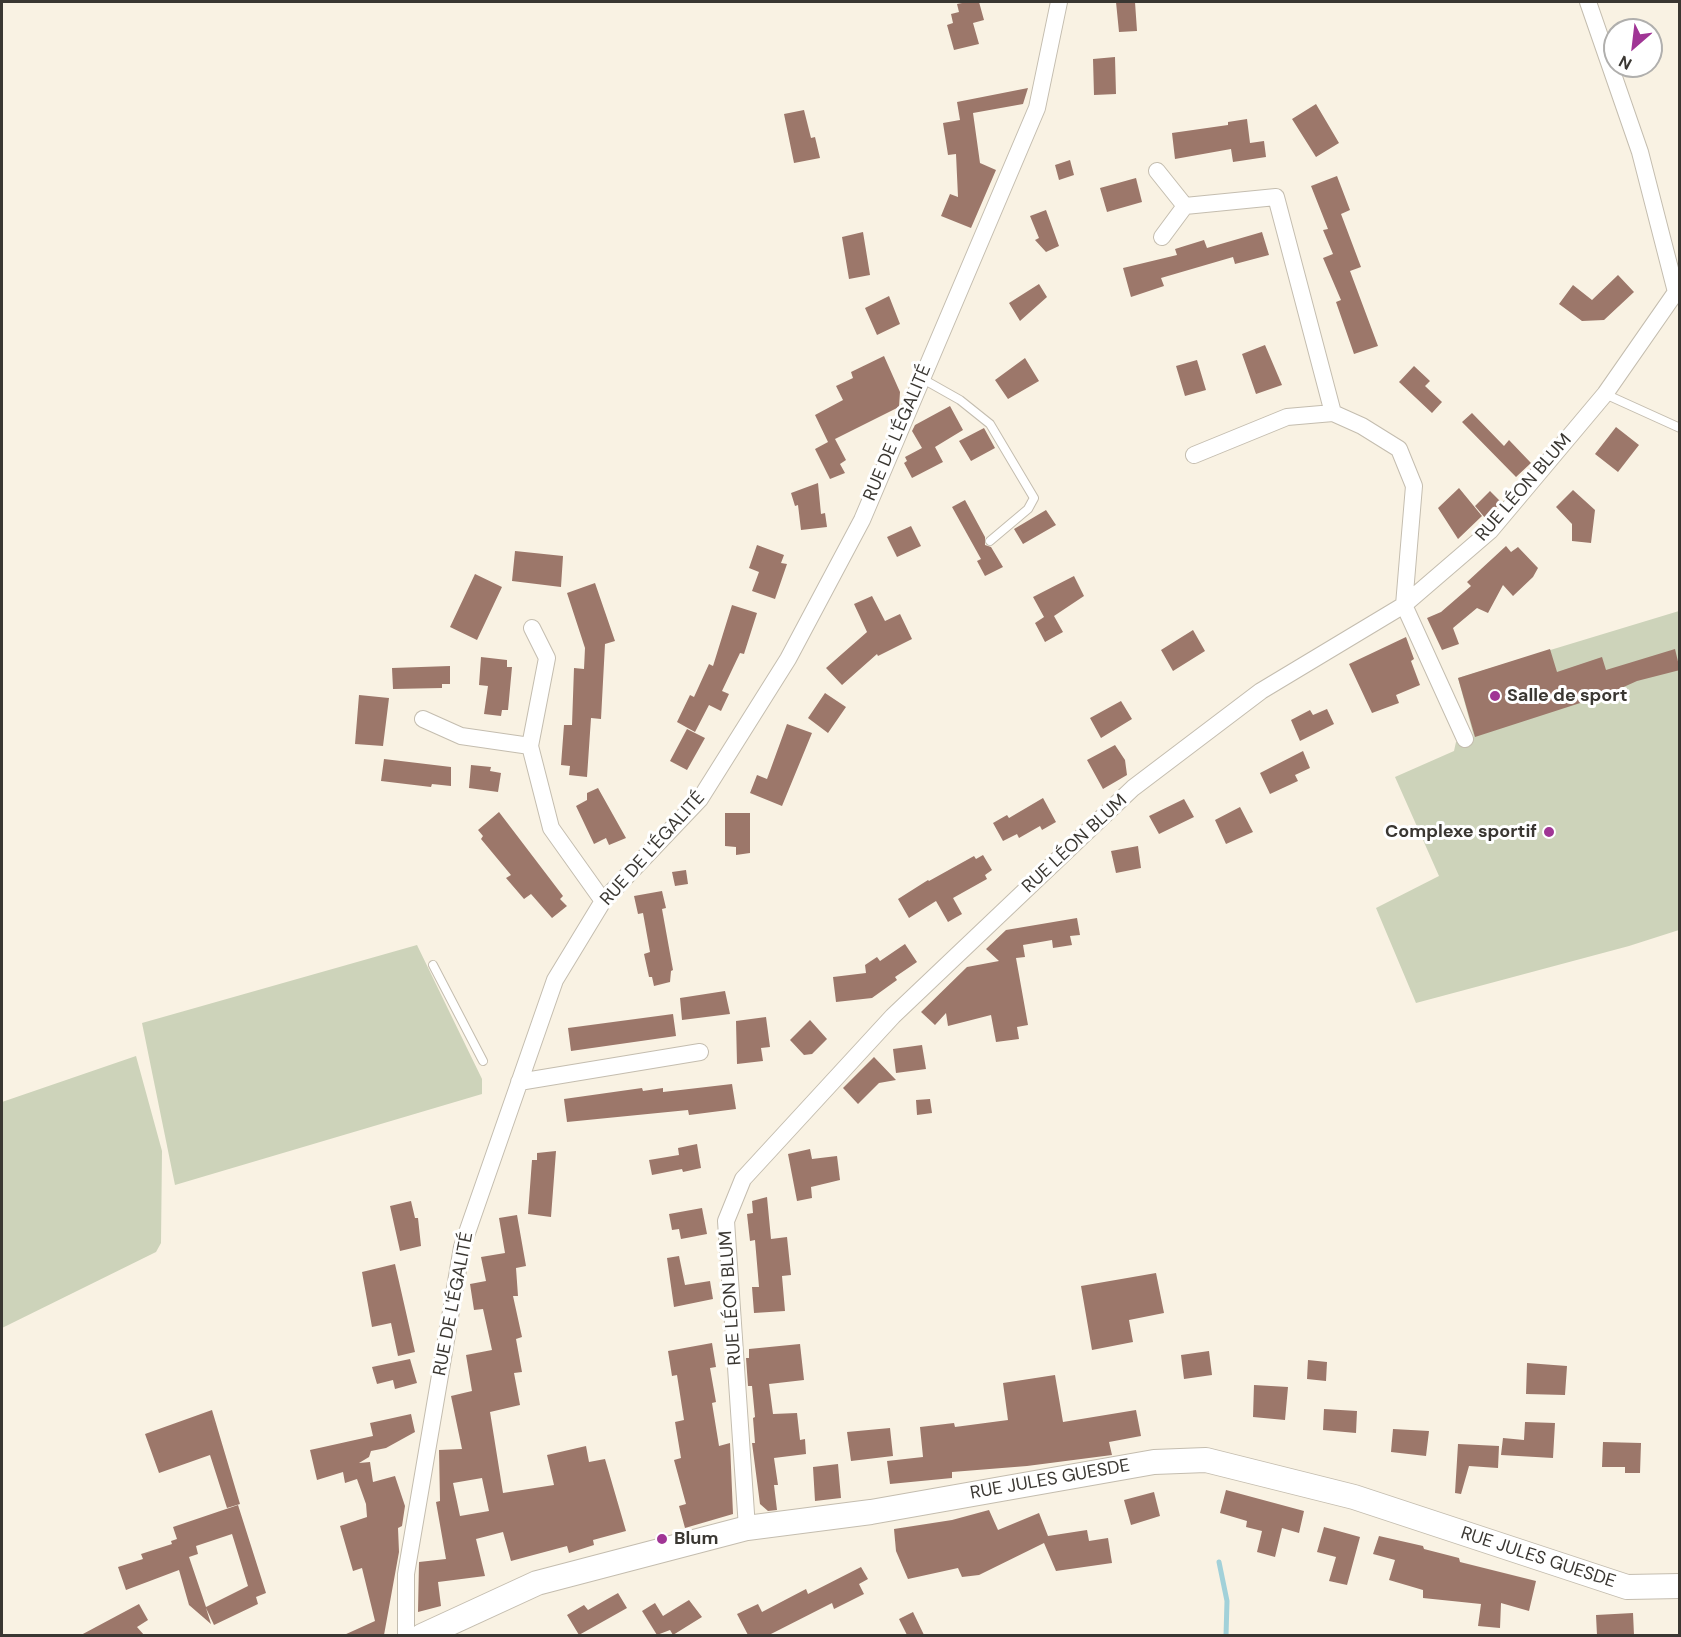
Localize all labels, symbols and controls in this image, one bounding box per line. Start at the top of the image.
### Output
north arrow [1603,18,1663,78]
text: N [1615,51,1635,75]
street label: RUE DE L'ÉGALITÉ [860,362,936,504]
street label: RUE LÉON BLUM [1472,430,1576,546]
place label: Salle de sport [1507,685,1627,707]
marker: Salle de sport [1488,689,1502,703]
street label: RUE DE L'ÉGALITÉ [596,788,710,910]
street label: RUE LÉON BLUM [1018,790,1132,898]
place label: Complexe sportif [1385,821,1537,843]
marker: Complexe sportif [1542,825,1556,839]
street label: RUE DE L'ÉGALITÉ [429,1230,479,1378]
street label: RUE LÉON BLUM [716,1230,746,1366]
street label: RUE JULES GUESDE [968,1455,1132,1505]
street label: RUE JULES GUESDE [1458,1523,1618,1593]
place label: Blum [674,1528,718,1550]
marker: Blum [655,1532,669,1546]

